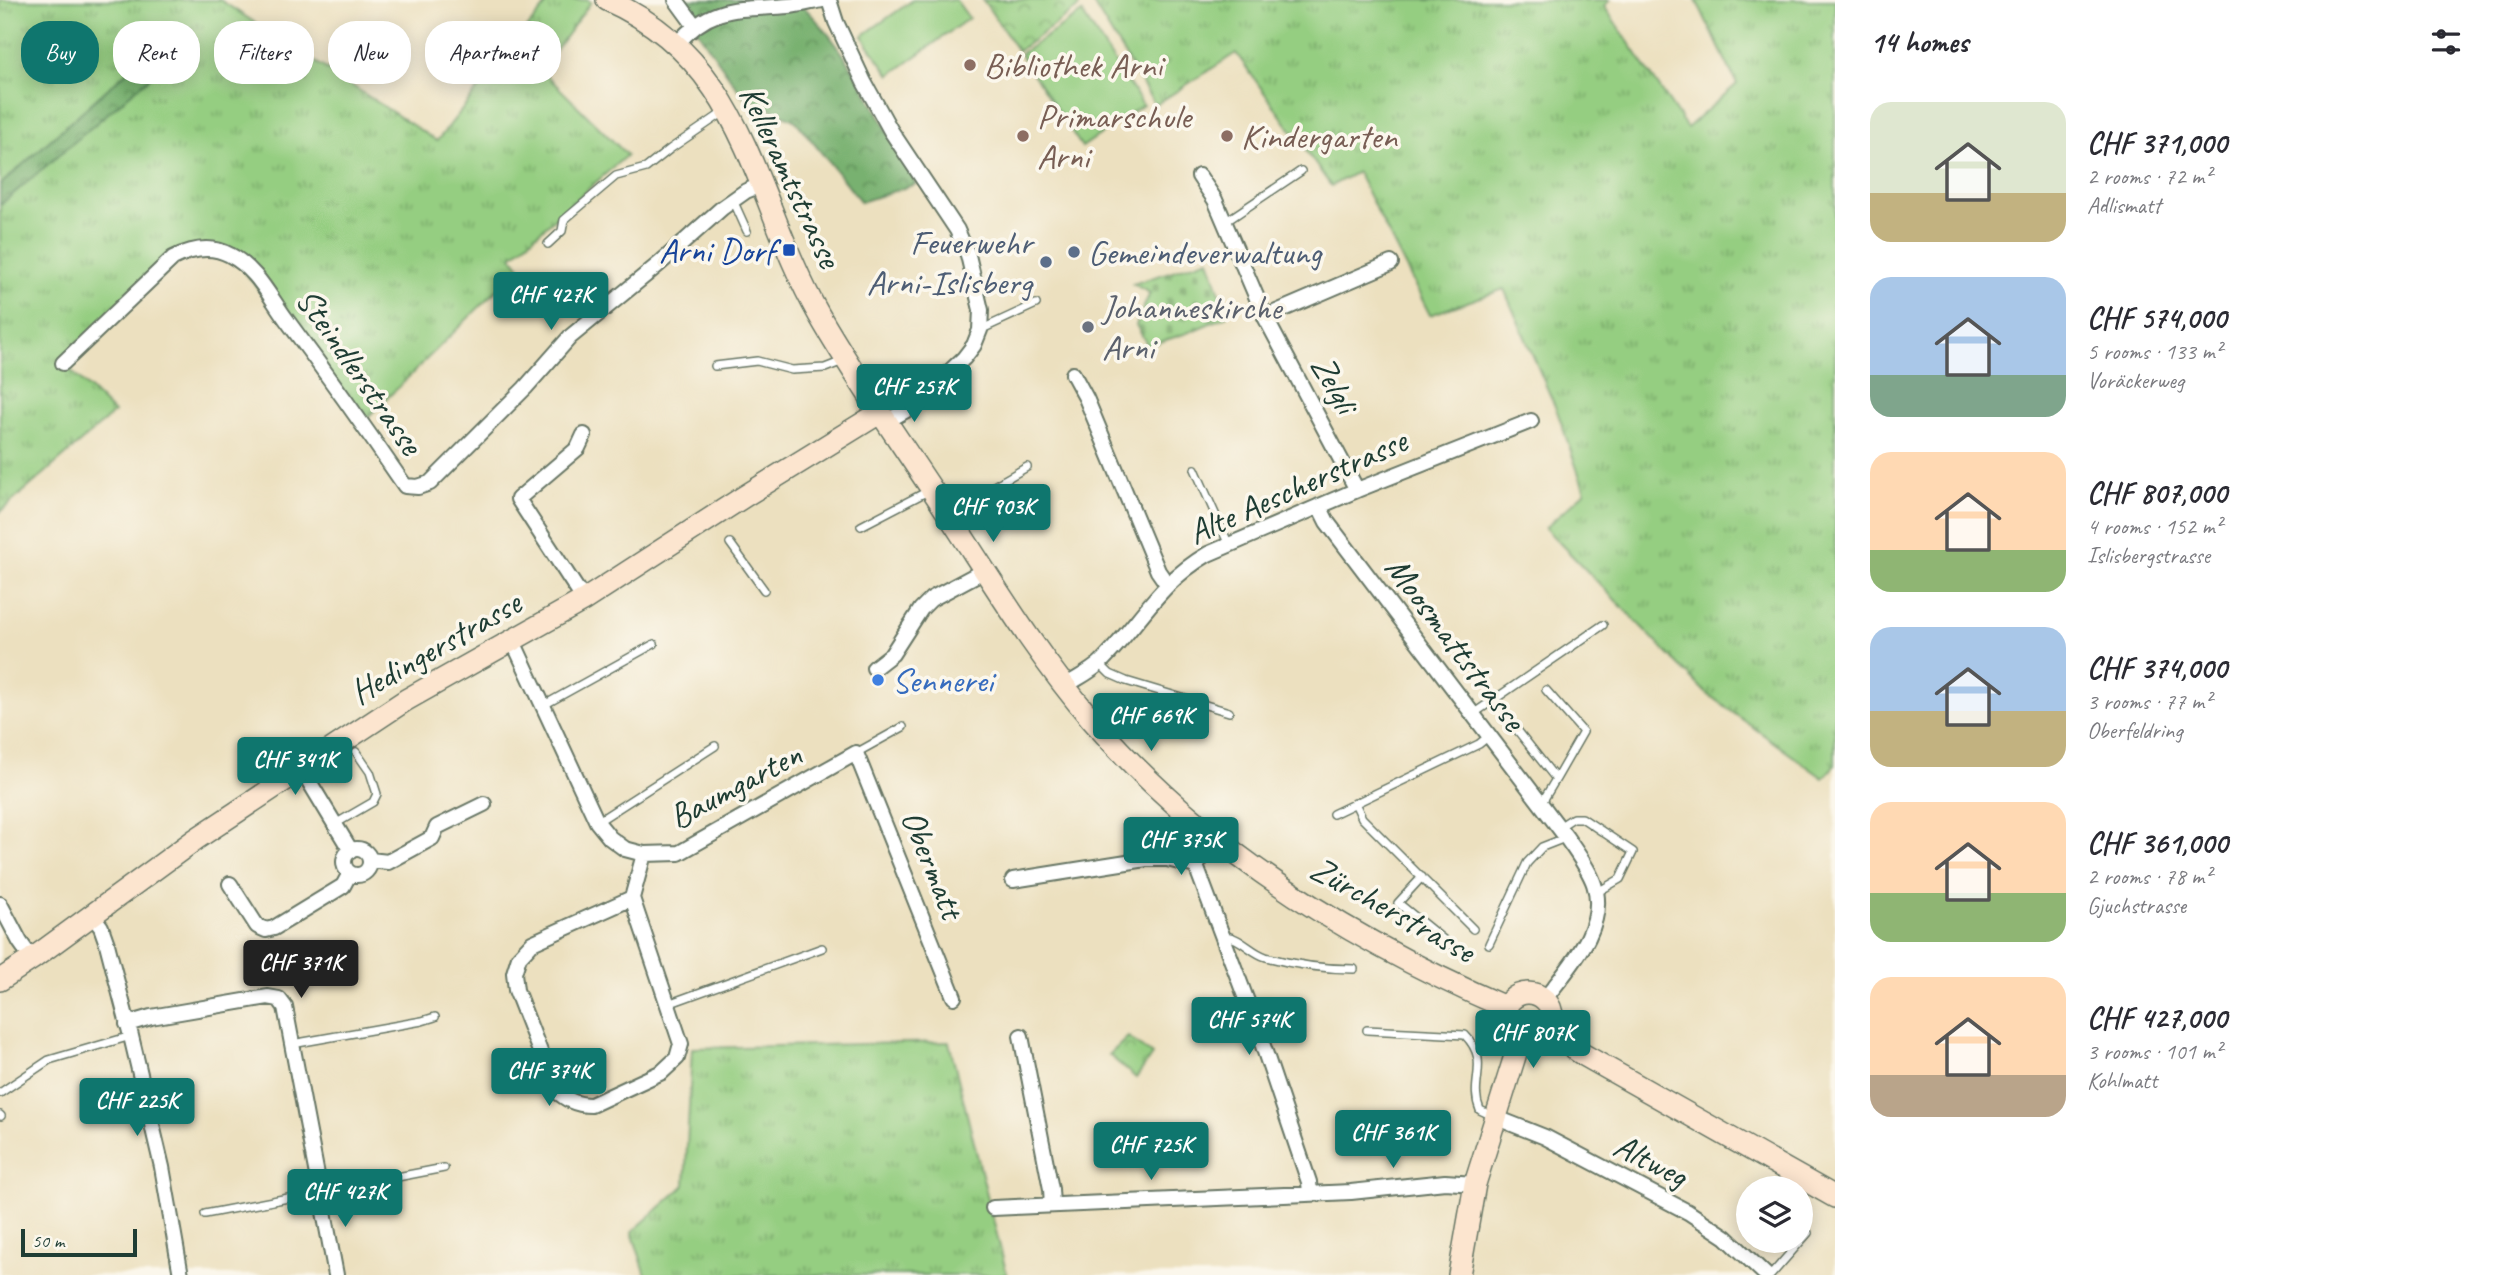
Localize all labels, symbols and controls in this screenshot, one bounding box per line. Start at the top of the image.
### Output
chip: Buy [21,21,99,84]
chip: Rent [113,21,200,84]
chip: Filters [214,21,314,84]
chip: New [328,21,411,84]
chip: Apartment [425,21,561,84]
text: 14 homes [1870,23,1968,61]
icon: filters [2427,23,2465,61]
place label: Bibliothek Arni [984,43,1167,88]
marker: Bibliothek Arni [962,57,978,73]
street label: Kelleramtstrasse [729,78,853,277]
place label: Primarschule Arni [1037,94,1194,179]
place label: Kindergarten [1241,114,1398,159]
text: CHF 371,000 [2087,124,2227,162]
marker: Primarschule Arni [1015,128,1031,144]
marker: Kindergarten [1219,128,1235,144]
icon: home [1926,130,2010,214]
text: 2 rooms · 72 m² [2087,162,2211,191]
text: Adlismatt [2087,191,2161,220]
place label: Feuerwehr Arni-Islisberg [867,220,1035,305]
place label: Arni Dorf [659,228,782,273]
place label: Gemeindeverwaltung [1088,230,1323,275]
marker: Arni Dorf [781,242,797,258]
marker: Gemeindeverwaltung [1066,244,1082,260]
marker: Feuerwehr Arni-Islisberg [1038,254,1054,270]
pin: CHF 427K [479,272,623,332]
street label: Steindlerstrasse [286,279,435,465]
text: CHF 427K [509,280,593,309]
place label: Johanneskirche Arni [1100,285,1284,370]
text: CHF 574,000 [2087,299,2226,337]
icon: home [1926,305,2010,389]
marker: Johanneskirche Arni [1080,319,1096,335]
text: 5 rooms · 133 m² [2087,337,2222,366]
street label: Zelgli [1300,347,1371,425]
pin: CHF 257K [842,364,986,424]
text: Voräckerweg [2087,366,2184,395]
text: CHF 257K [873,372,955,401]
street label: Alte Aescherstrasse [1181,417,1416,555]
text: CHF 807,000 [2087,474,2227,512]
icon: home [1926,480,2010,564]
pin: CHF 903K [921,484,1065,544]
text: CHF 903K [951,492,1035,521]
text: 4 rooms · 152 m² [2087,512,2222,541]
text: Islisbergstrasse [2087,541,2210,570]
street label: Moosmattstrasse [1375,547,1538,742]
street label: Hedingerstrasse [342,579,531,714]
text: CHF 374,000 [2087,649,2227,687]
icon: home [1926,655,2010,739]
place label: Sennerei [892,658,998,703]
marker: Sennerei [870,672,886,688]
text: 3 rooms · 77 m² [2087,687,2211,716]
pin: CHF 669K [1079,694,1223,753]
text: CHF 669K [1109,701,1193,730]
text: Oberfeldring [2087,716,2182,745]
street label: Baumgarten [661,732,810,839]
pin: CHF 341K [223,738,367,797]
text: CHF 341K [253,745,337,774]
street label: Obermatt [890,803,976,928]
pin: CHF 375K [1109,818,1253,877]
text: CHF 361,000 [2087,824,2228,862]
text: CHF 375K [1140,825,1222,854]
icon: home [1926,830,2010,914]
street label: Zürcherstrasse [1303,846,1485,974]
text: 2 rooms · 78 m² [2087,862,2211,891]
text: Gjuchstrasse [2087,891,2186,920]
pin: CHF 371K [229,940,373,1000]
text: CHF 371K [259,948,343,977]
pin: CHF 574K [1177,998,1321,1057]
text: CHF 427,000 [2087,999,2227,1037]
text: CHF 574K [1208,1005,1290,1034]
icon: home [1926,1005,2010,1089]
pin: CHF 807K [1461,1010,1605,1070]
text: CHF 807K [1491,1018,1575,1047]
text: 3 rooms · 101 m² [2087,1037,2222,1066]
pin: CHF 374K [477,1048,621,1108]
text: CHF 374K [507,1056,591,1085]
text: Kohlmatt [2087,1066,2157,1095]
pin: CHF 225K [65,1078,209,1138]
text: CHF 225K [95,1086,179,1115]
pin: CHF 361K [1321,1110,1465,1170]
text: CHF 361K [1351,1118,1435,1147]
pin: CHF 725K [1079,1122,1223,1182]
street label: Altweg [1606,1123,1697,1199]
text: CHF 725K [1110,1130,1192,1159]
pin: CHF 427K [273,1170,417,1229]
map controls [1736,1176,1813,1253]
button: layers [1736,1176,1813,1253]
text: CHF 427K [303,1177,387,1206]
scale bar [21,1226,136,1258]
text: 50 m [32,1229,64,1253]

